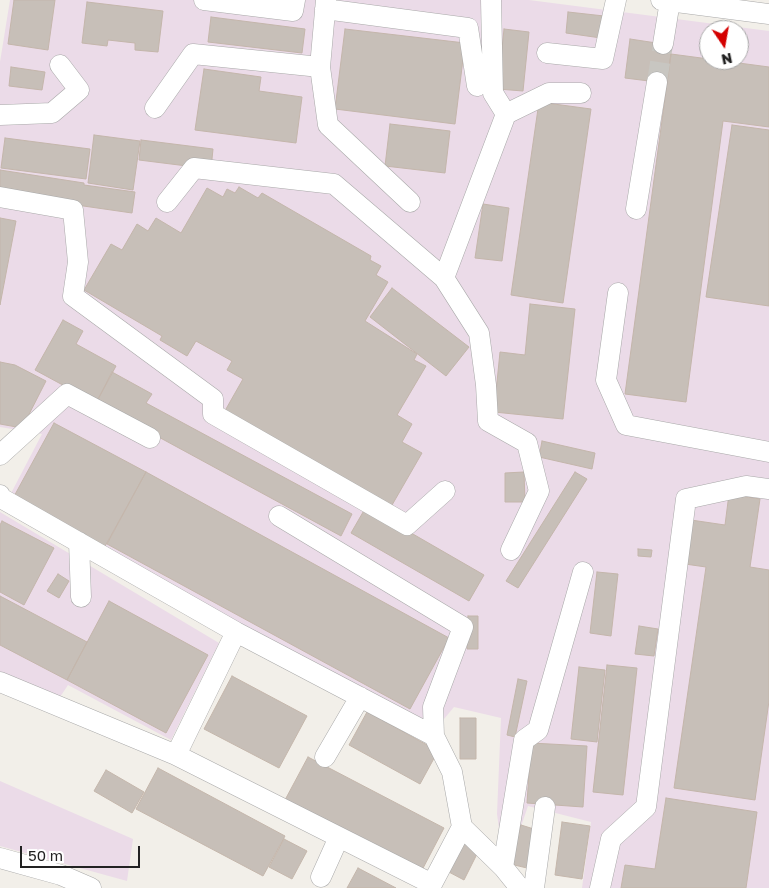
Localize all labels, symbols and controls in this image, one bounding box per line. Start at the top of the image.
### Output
north arrow [699,20,749,70]
text: N [720,50,734,69]
scale bar [22,836,142,868]
text: 50 m [28,846,63,864]

